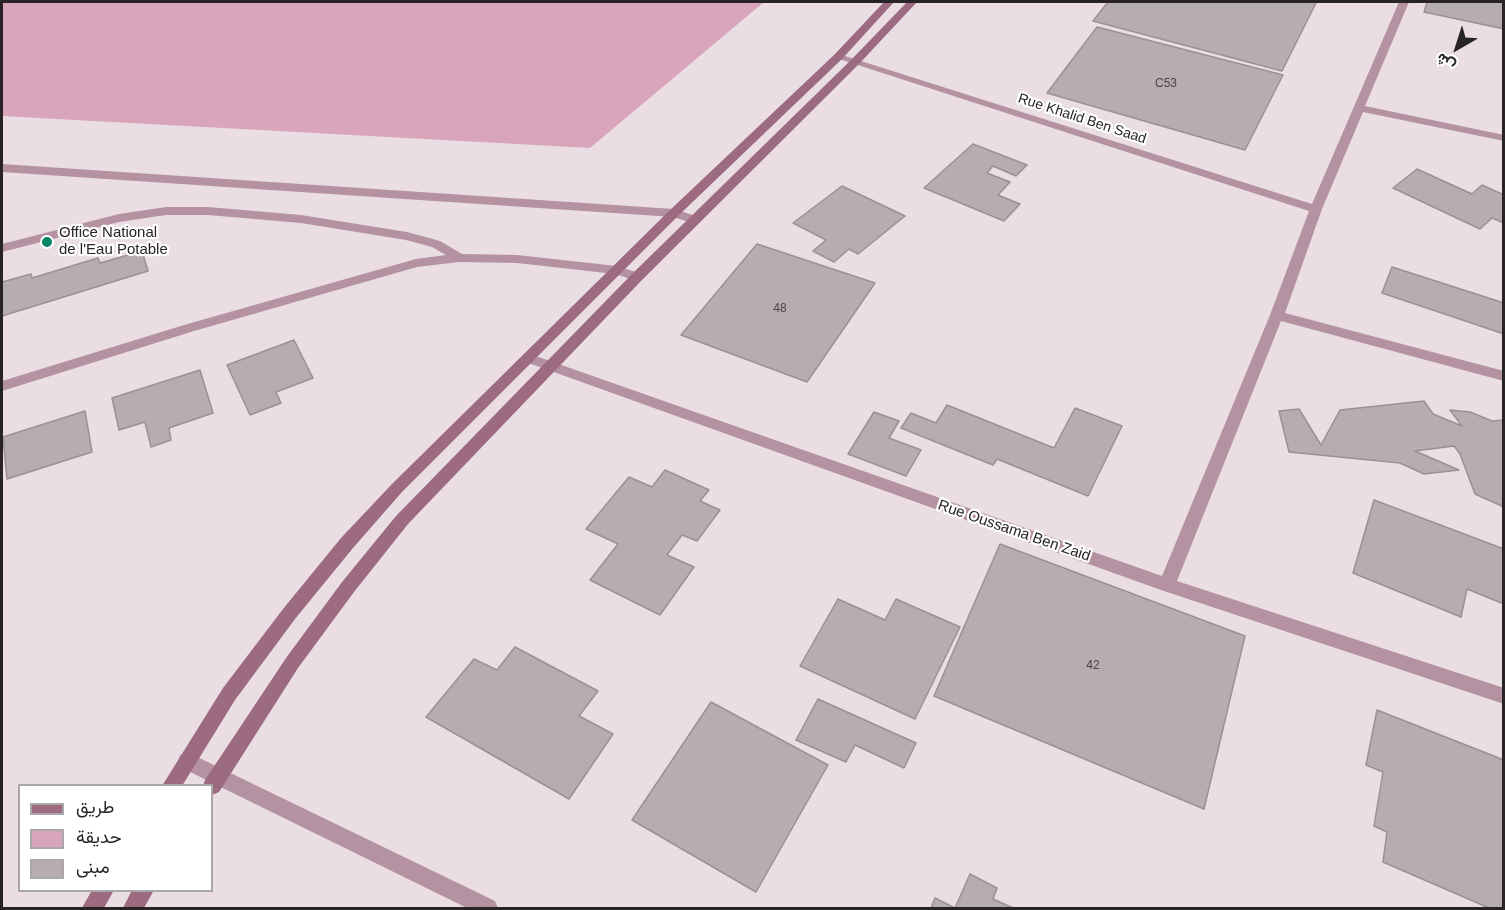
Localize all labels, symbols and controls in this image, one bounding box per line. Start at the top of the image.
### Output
north arrow [1427,18,1487,78]
text: ش [1433,50,1458,75]
house number: C53 [1155,77,1177,91]
street label: Rue Khalid Ben Saad [1016,90,1148,148]
place label: Office National de l'Eau Potable [59,224,168,259]
marker: Office National de l'Eau Potable [40,235,54,249]
house number: 48 [773,302,787,316]
street label: Rue Oussama Ben Zaid [935,496,1093,566]
house number: 42 [1086,659,1100,673]
legend [18,784,213,892]
text: طريق [76,797,114,817]
text: حديقة [76,827,122,847]
text: مبنى [76,857,110,877]

